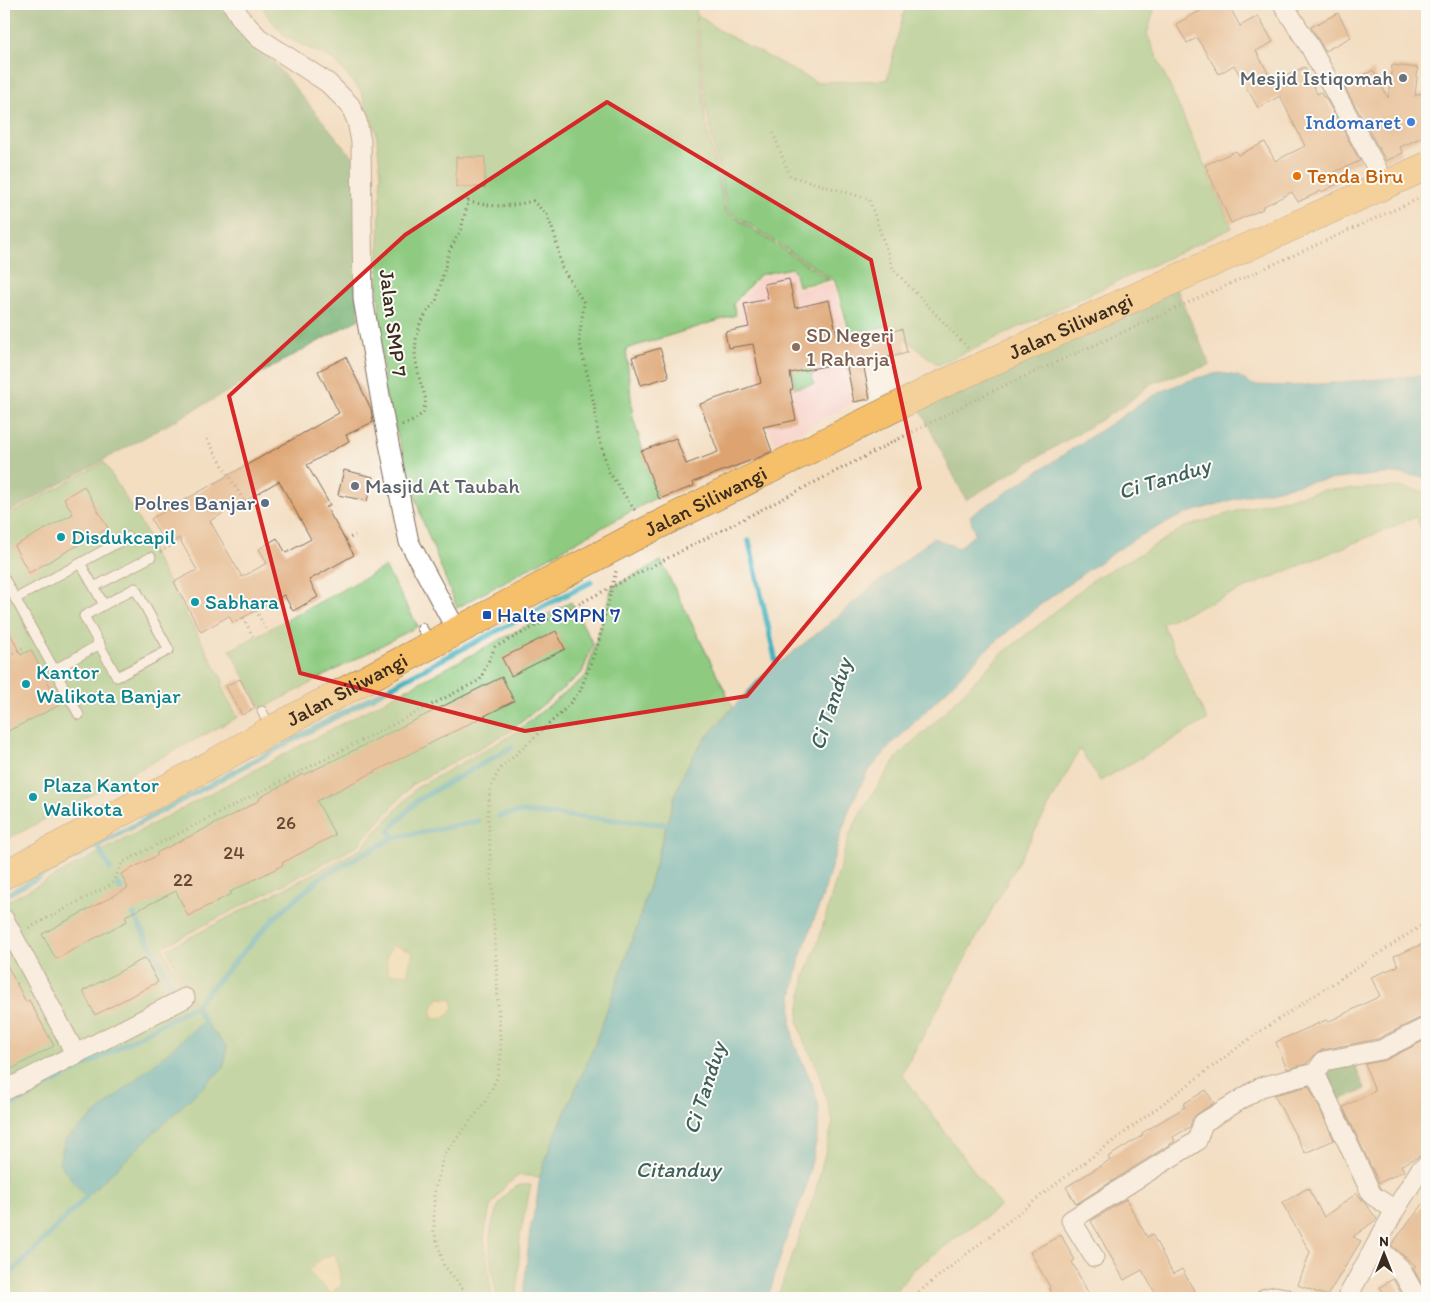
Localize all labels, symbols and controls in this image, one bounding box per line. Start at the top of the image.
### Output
place label: Mesjid Istiqomah [1240,65,1393,90]
marker: Mesjid Istiqomah [1397,72,1409,84]
place label: Indomaret [1305,109,1401,134]
marker: Indomaret [1405,116,1417,128]
place label: Tenda Biru [1307,163,1404,188]
marker: Tenda Biru [1291,170,1303,182]
street label: Jalan SMP 7 [374,268,413,378]
street label: Jalan Siliwangi [1005,287,1137,365]
place label: SD Negeri 1 Raharja [806,322,894,371]
marker: SD Negeri 1 Raharja [790,341,802,353]
water label: Ci Tanduy [1115,451,1216,505]
street label: Jalan Siliwangi [640,460,771,542]
place label: Masjid At Taubah [365,473,520,498]
marker: Masjid At Taubah [349,480,361,492]
place label: Polres Banjar [134,490,256,515]
marker: Polres Banjar [259,497,271,509]
place label: Disdukcapil [71,524,176,549]
marker: Disdukcapil [55,531,67,543]
place label: Sabhara [205,589,279,614]
marker: Sabhara [189,596,201,608]
place label: Halte SMPN 7 [497,602,620,627]
marker: Halte SMPN 7 [481,609,493,621]
street label: Jalan Siliwangi [282,647,412,731]
water label: Ci Tanduy [803,652,859,753]
place label: Kantor Walikota Banjar [36,659,181,708]
marker: Kantor Walikota Banjar [20,678,32,690]
place label: Plaza Kantor Walikota [43,772,159,821]
marker: Plaza Kantor Walikota [27,791,39,803]
house number: 26 [276,811,296,834]
house number: 24 [223,841,245,864]
house number: 22 [173,868,193,891]
water label: Ci Tanduy [677,1036,733,1137]
water label: Citanduy [635,1156,723,1183]
north arrow [1358,1230,1408,1280]
text: N [1379,1233,1389,1250]

